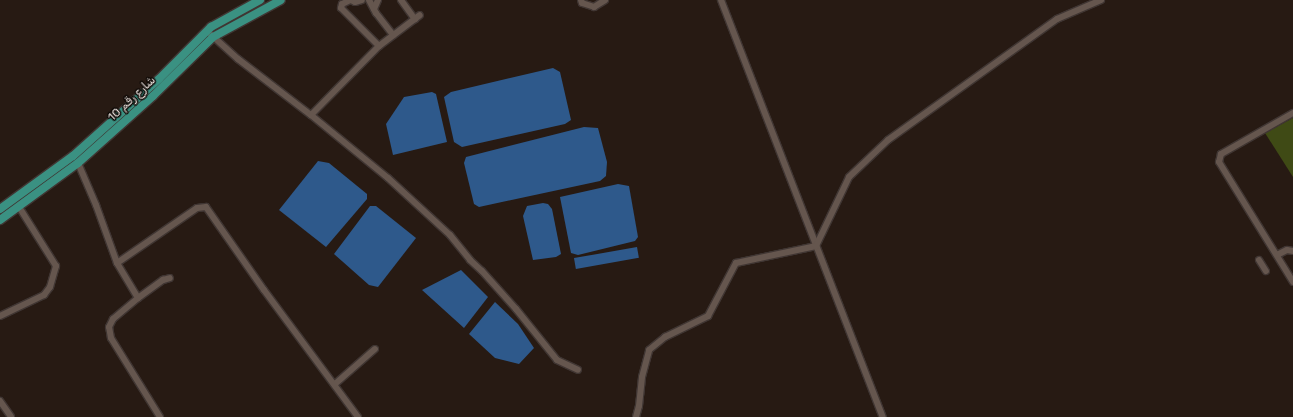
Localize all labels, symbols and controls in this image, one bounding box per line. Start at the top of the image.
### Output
street label: شارع رقم 10 [105,73,159,125]

